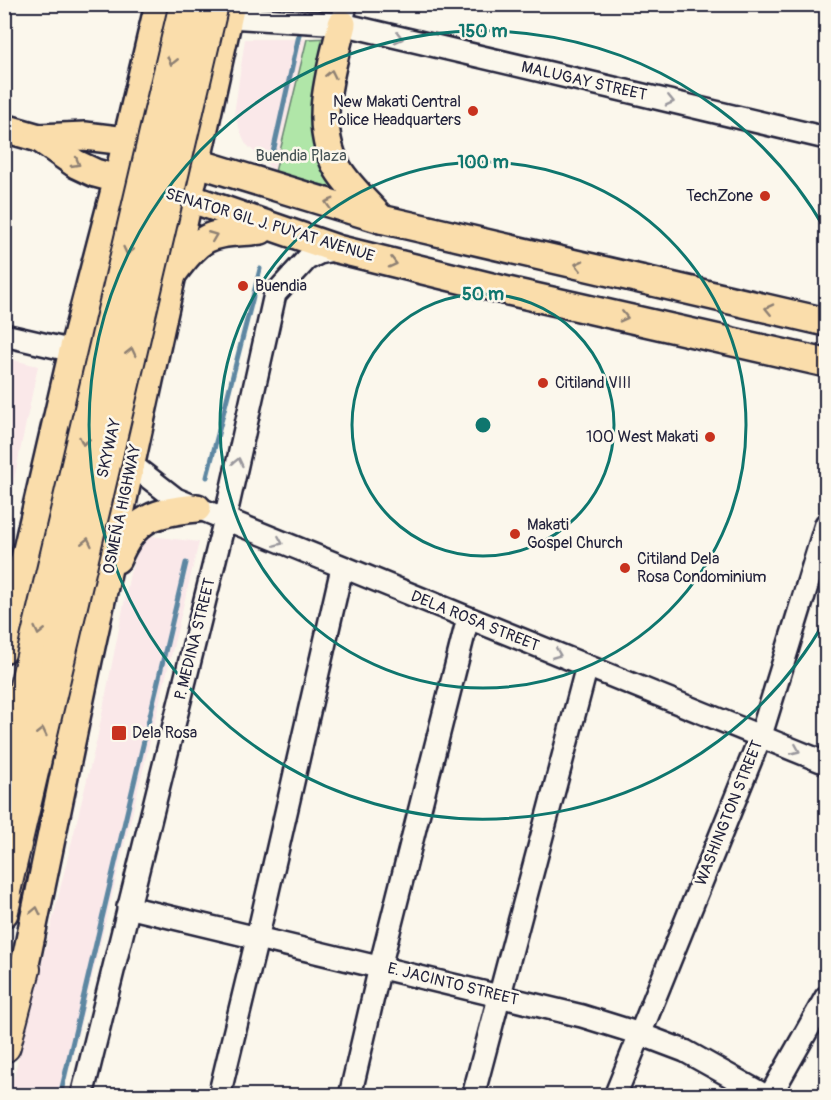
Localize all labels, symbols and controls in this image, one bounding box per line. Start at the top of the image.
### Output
text: 150 m [459,20,508,43]
one-way arrow [393,30,403,43]
one-way arrow [167,56,180,66]
street label: MALUGAY STREET [519,57,649,105]
one-way arrow [324,70,337,80]
place label: New Makati Central Police Headquarters [329,92,461,130]
one-way arrow [665,94,675,107]
marker: New Makati Central Police Headquarters [466,104,480,118]
park label: Buendia Plaza [255,146,347,166]
text: 100 m [457,151,509,174]
one-way arrow [70,155,80,167]
street label: SENATOR GIL J. PUYAT AVENUE [163,184,377,266]
place label: TechZone [686,186,753,206]
marker: TechZone [758,189,772,203]
one-way arrow [324,198,335,210]
one-way arrow [207,231,218,243]
one-way arrow [122,246,135,256]
one-way arrow [388,255,398,268]
one-way arrow [575,259,585,272]
place label: Buendia [255,276,307,296]
marker: Buendia [236,279,250,293]
text: 50 m [462,283,504,306]
one-way arrow [765,303,775,316]
one-way arrow [619,310,629,323]
one-way arrow [124,347,137,357]
place label: Citiland VIII [555,373,631,393]
marker: Citiland VIII [536,376,550,390]
centre of rings [473,415,493,435]
street label: SKYWAY [92,416,126,480]
place label: 100 West Makati [586,427,698,447]
marker: 100 West Makati [703,430,717,444]
one-way arrow [78,436,91,446]
street label: OSMEÑA HIGHWAY [98,442,146,576]
one-way arrow [230,457,243,467]
place label: Makati Gospel Church [527,515,623,553]
marker: Makati Gospel Church [508,527,522,541]
one-way arrow [272,535,283,547]
one-way arrow [79,537,92,547]
place label: Citiland Dela Rosa Condominium [637,549,767,587]
marker: Citiland Dela Rosa Condominium [618,561,632,575]
street label: P. MEDINA STREET [170,576,220,702]
street label: DELA ROSA STREET [408,586,542,656]
one-way arrow [34,626,47,636]
one-way arrow [551,647,562,659]
place label: Dela Rosa [132,723,197,743]
marker: Dela Rosa [110,724,128,742]
one-way arrow [35,727,48,737]
street label: WASHINGTON STREET [691,737,767,889]
one-way arrow [790,743,801,755]
one-way arrow [29,907,42,917]
street label: E. JACINTO STREET [386,958,521,1010]

